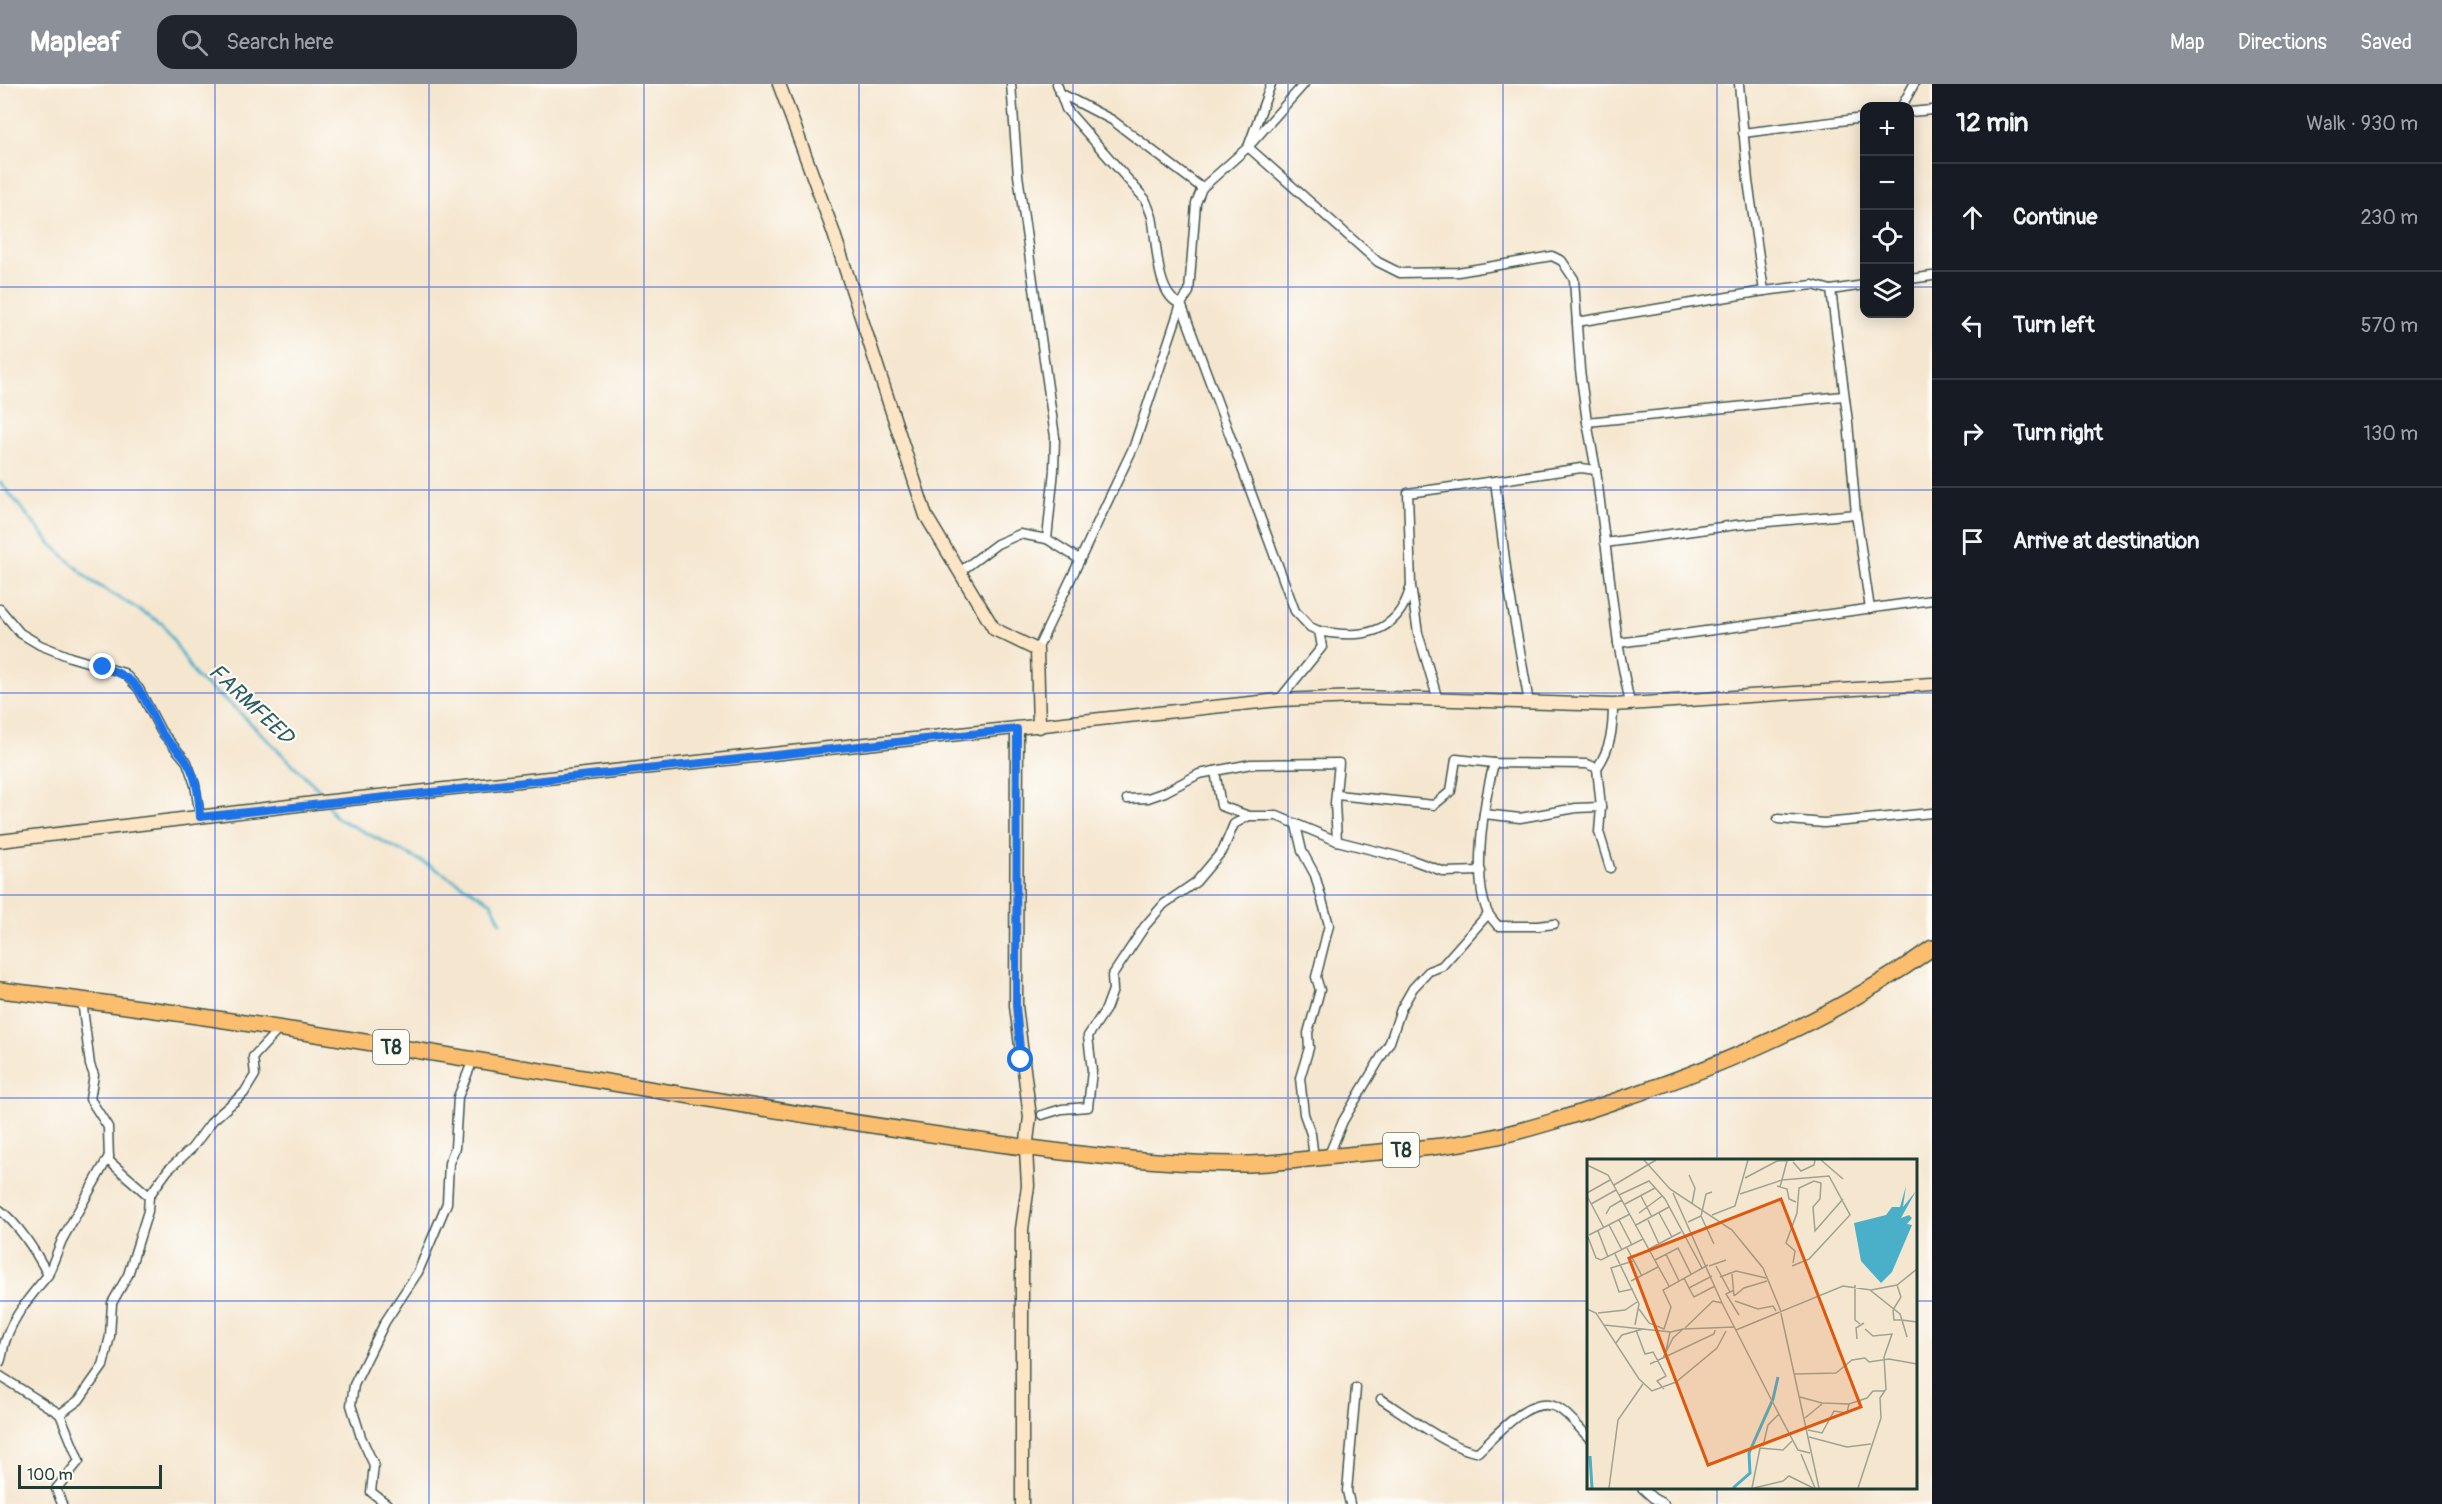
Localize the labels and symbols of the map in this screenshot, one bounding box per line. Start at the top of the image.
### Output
route end [89,653,115,679]
water label: FARMFEED [203,658,301,752]
road number: T8 [373,1030,409,1064]
route start [1007,1046,1033,1072]
road number: T8 [1383,1133,1419,1167]
inset map [1587,1159,1917,1489]
scale bar [18,1462,162,1490]

